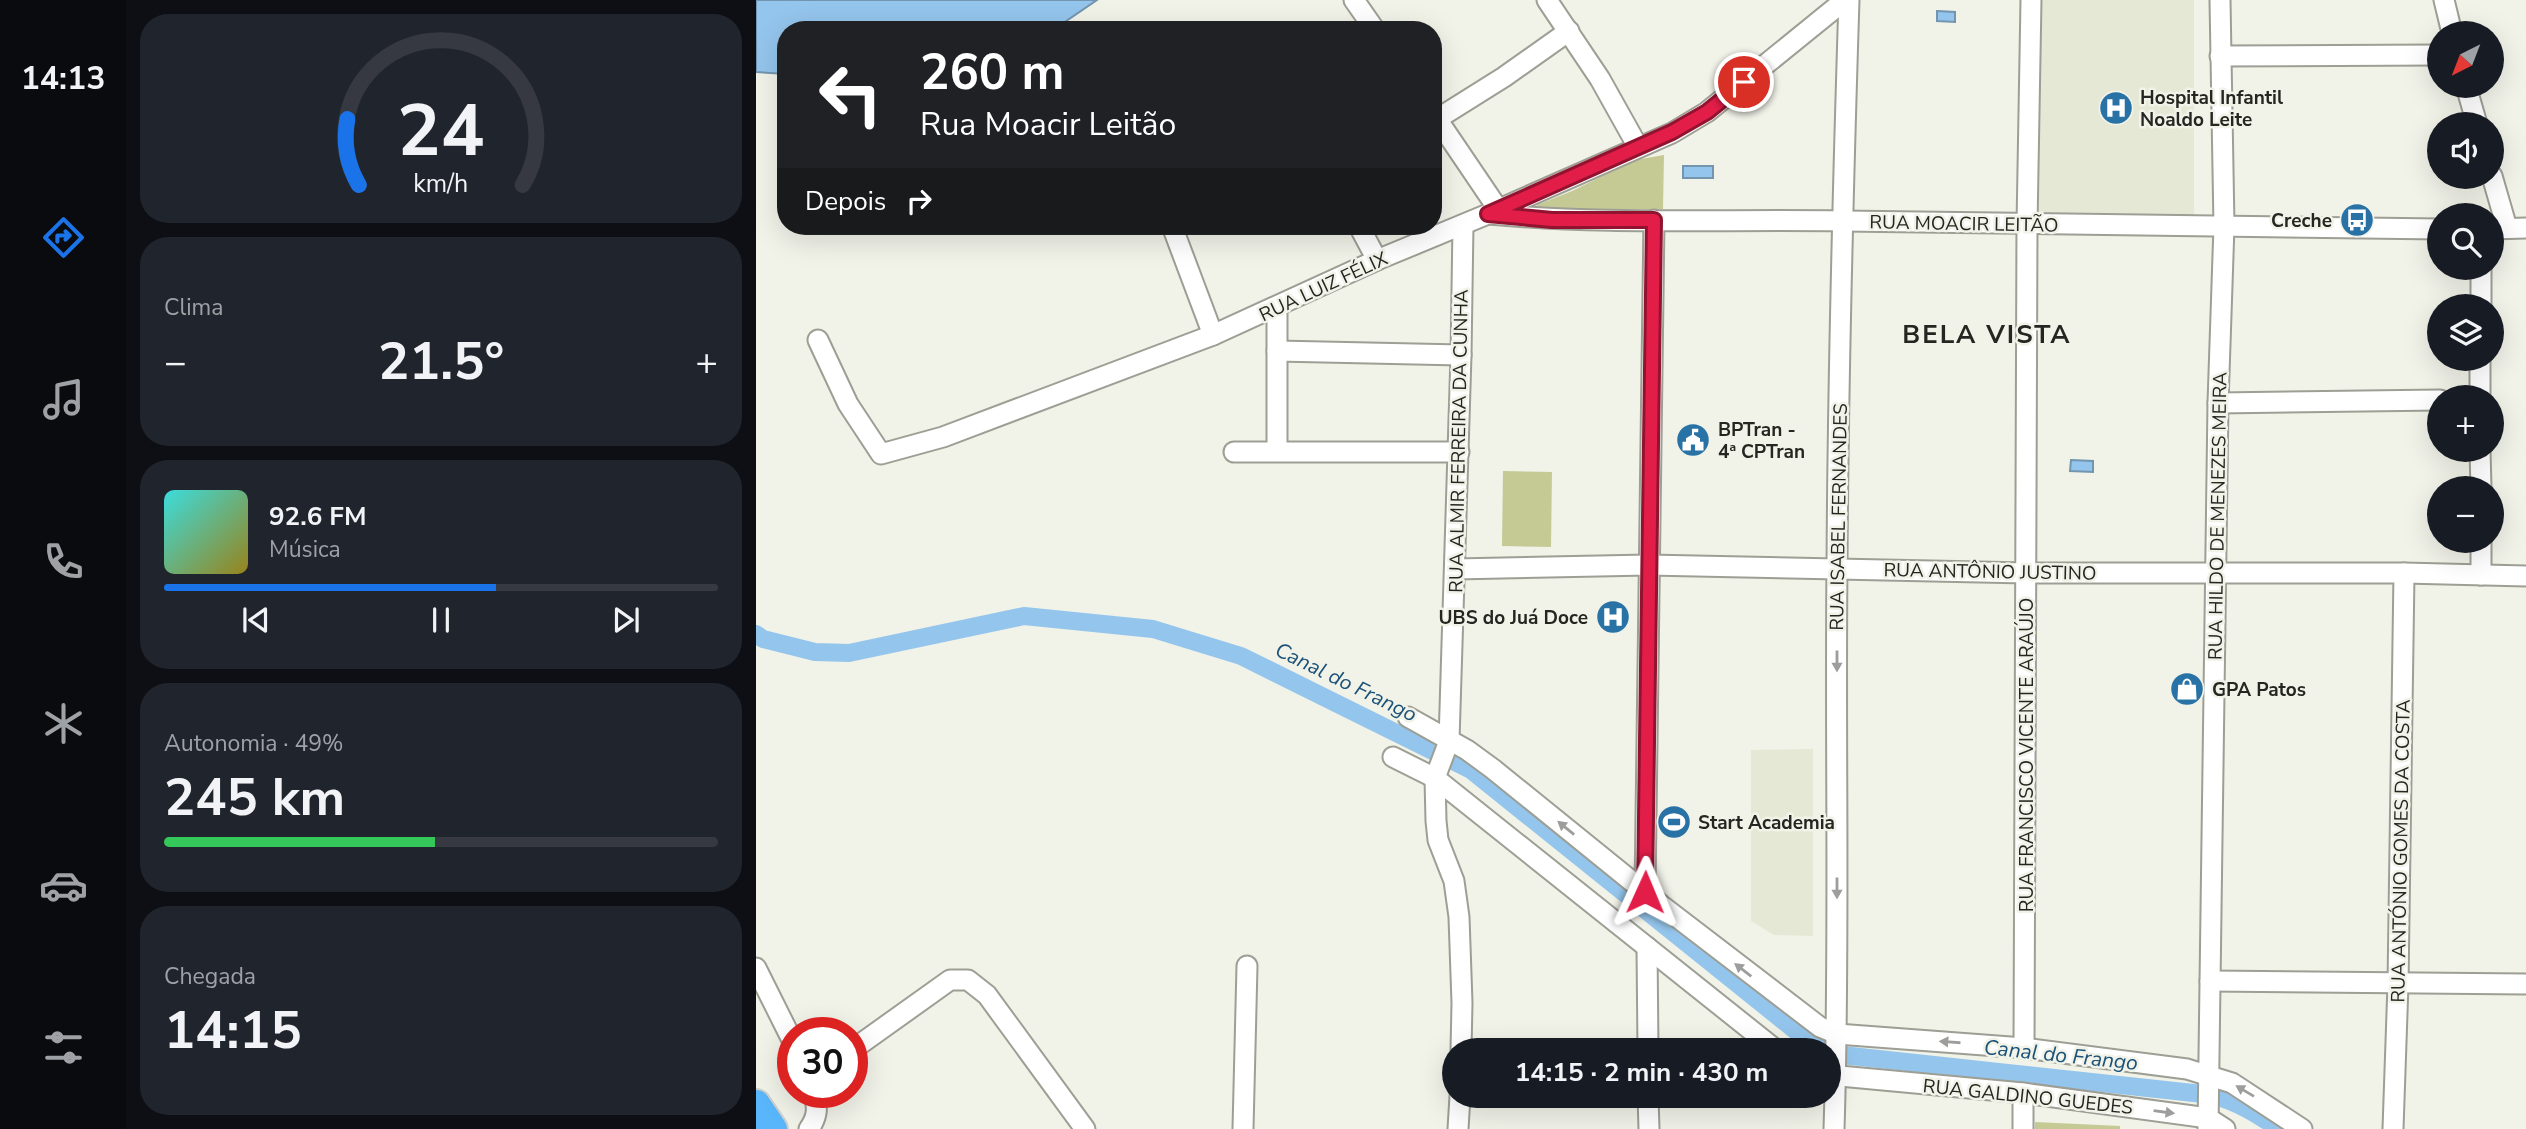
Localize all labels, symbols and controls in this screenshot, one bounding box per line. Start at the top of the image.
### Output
north arrow [2427,21,2504,98]
map controls [2427,21,2504,553]
text: 260 m [920,39,1064,106]
icon: left [805,49,896,140]
pin [1714,52,1774,112]
text: 14:13 [21,57,105,100]
icon: arrive [1725,63,1763,101]
text: 24 [397,81,485,181]
place label: Hospital Infantil Noaldo Leite [2140,85,2283,133]
hospital icon: Hospital Infantil Noaldo Leite [2097,89,2135,127]
text: Rua Moacir Leitão [920,103,1176,146]
button: sound [2427,112,2504,189]
text: km/h [413,166,469,200]
icon: right [900,182,938,220]
text: Depois [805,184,886,219]
bus stop icon: Creche [2338,201,2376,239]
button: search [2427,203,2504,280]
place label: Creche [2271,208,2332,234]
street label: RUA MOACIR LEITÃO [1869,209,2059,239]
icon: directions [39,213,88,262]
street label: RUA LUIZ FÉLIX [1255,246,1392,328]
street label: RUA ALMIR FERREIRA DA CUNHA [1443,289,1475,593]
text: Clima [164,292,224,323]
button: layers [2427,294,2504,371]
district label: BELA VISTA [1902,317,2072,352]
text: 21.5° [378,326,504,397]
text: − [164,337,187,388]
text: + [695,337,718,388]
street label: RUA HILDO DE MENEZES MEIRA [2202,372,2234,660]
icon: music [39,375,88,424]
button: + [2427,385,2504,462]
street label: RUA ISABEL FERNANDES [1824,403,1854,631]
place label: BPTran - 4ª CPTran [1718,417,1805,465]
public building icon: BPTran - 4ª CPTran [1674,421,1712,459]
button: − [2427,476,2504,553]
text: 92.6 FM [269,499,366,534]
text: Música [269,534,341,565]
icon: phone [39,537,88,586]
street label: RUA ANTÔNIO JUSTINO [1883,557,2097,587]
hospital icon: UBS do Juá Doce [1594,598,1632,636]
street label: RUA FRANCISCO VICENTE ARAÚJO [2014,598,2040,912]
icon: previous [237,601,275,639]
icon: pause [422,601,460,639]
icon: next [607,601,645,639]
place label: UBS do Juá Doce [1439,605,1588,631]
water label: Canal do Frango [1270,636,1422,728]
one-way arrow [1831,650,1843,672]
shop icon: GPA Patos [2168,670,2206,708]
place label: GPA Patos [2212,677,2306,703]
icon: climate [39,699,88,748]
street label: RUA ANTÓNIO GOMES DA COSTA [2385,699,2417,1003]
text: Autonomia · 49% [164,728,344,759]
text: 245 km [164,762,345,833]
sports icon: Start Academia [1655,803,1693,841]
place label: Start Academia [1698,810,1835,836]
one-way arrow [1557,821,1574,836]
position arrow [1608,855,1682,929]
icon: car [39,861,88,910]
one-way arrow [1831,878,1843,900]
text: Chegada [164,961,256,992]
one-way arrow [1735,963,1752,978]
text: 14:15 [164,995,302,1066]
speed limit sign: 30 [777,1017,868,1108]
icon: filters [39,1023,88,1072]
water label: Canal do Frango [1983,1033,2139,1077]
one-way arrow [1939,1036,1961,1047]
text: 14:15 · 2 min · 430 m [1515,1055,1768,1090]
street label: RUA GALDINO GUEDES [1922,1073,2134,1121]
one-way arrow [2236,1085,2255,1097]
one-way arrow [2154,1107,2176,1118]

